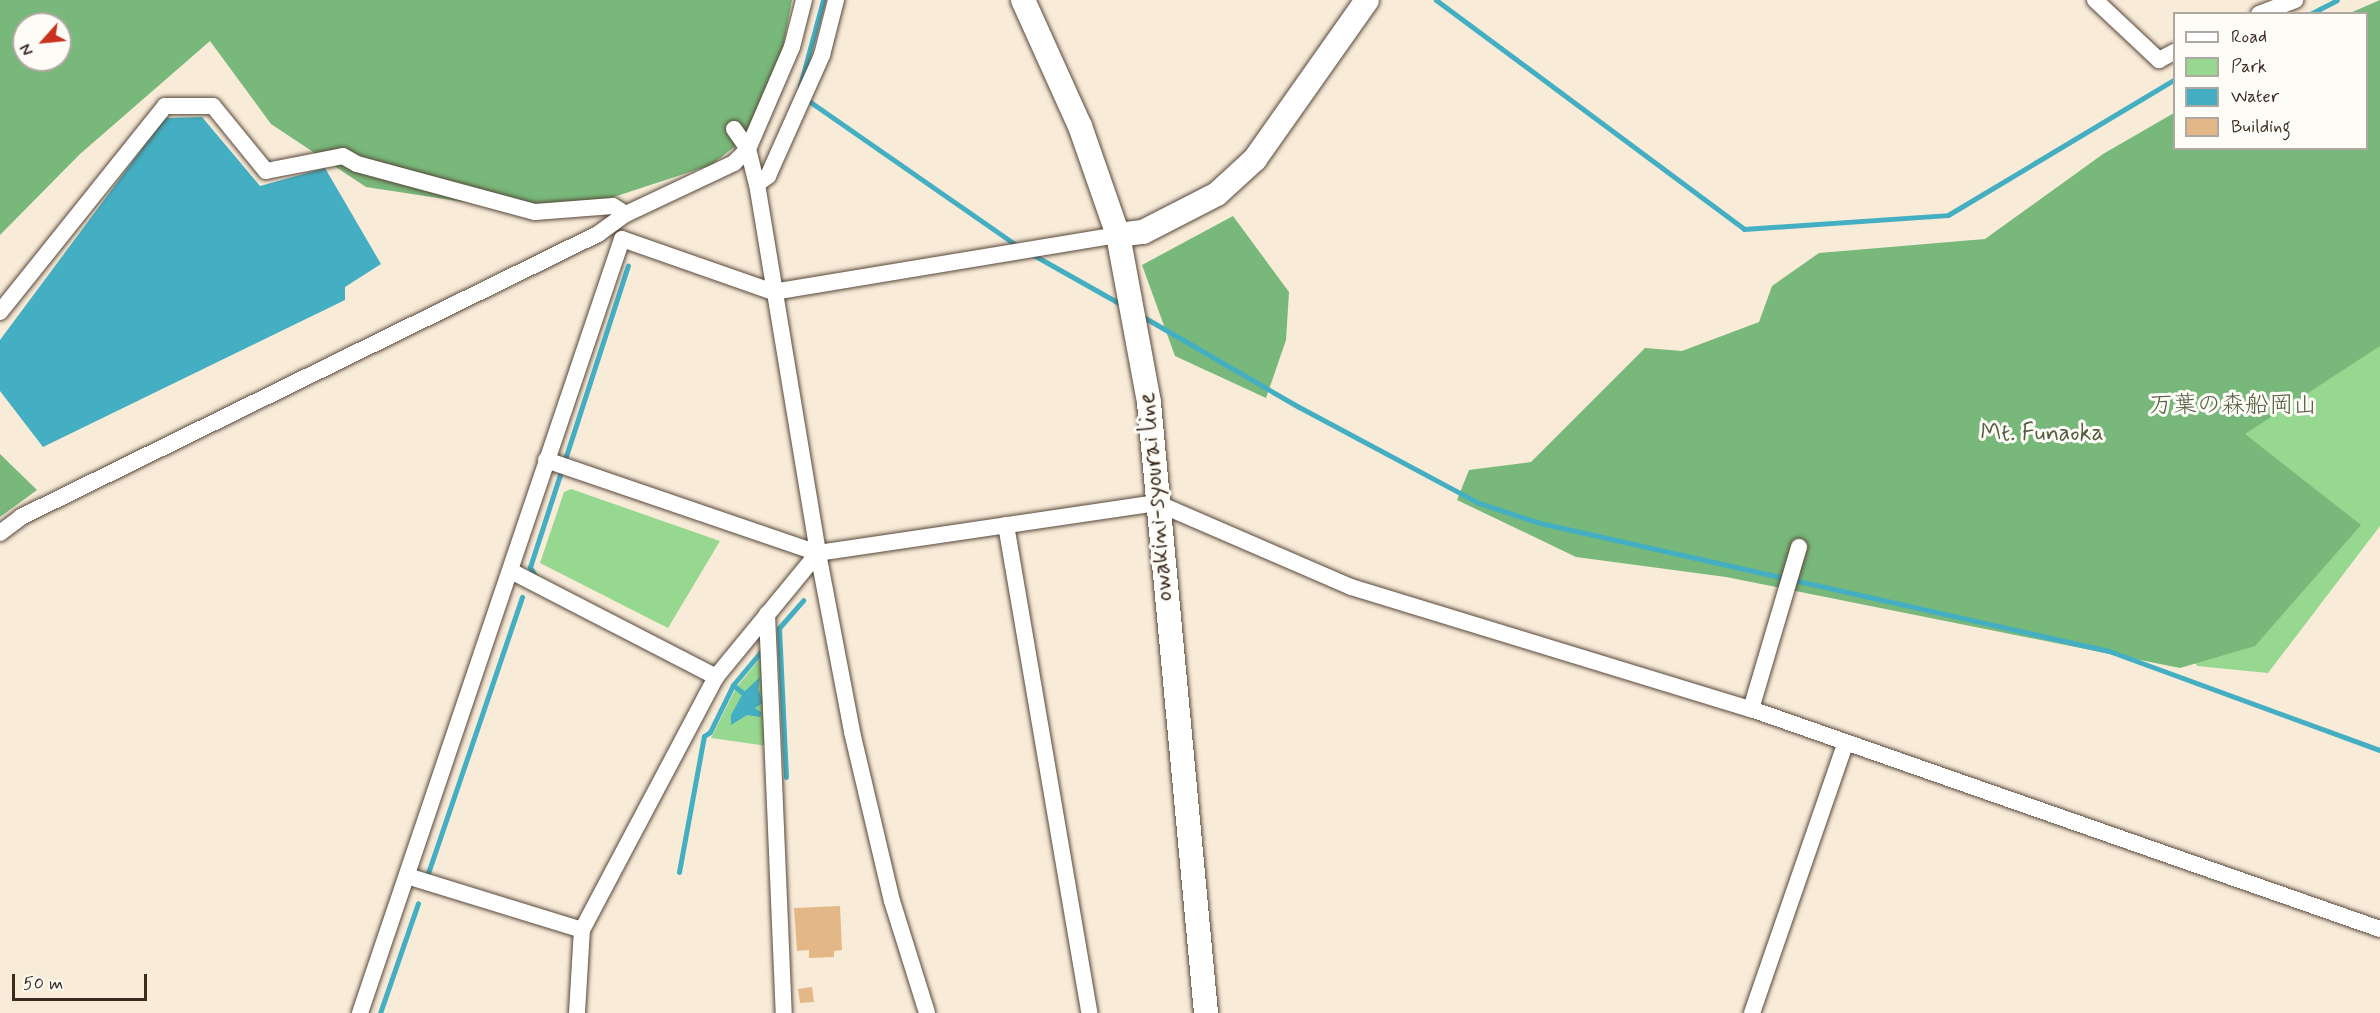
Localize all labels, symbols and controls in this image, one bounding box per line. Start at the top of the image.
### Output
north arrow [12,12,72,72]
legend [2173,12,2368,150]
text: Road [2231,25,2267,49]
text: N [16,40,39,59]
text: Park [2231,55,2267,79]
text: Water [2231,85,2279,109]
text: Building [2231,115,2291,139]
street label: owakini-syourai line [1133,391,1179,603]
park label: 万葉の森船岡山 [2149,392,2317,420]
park label: Mt. Funaoka [1980,420,2104,448]
scale bar [15,962,150,1000]
text: 50 m [23,972,63,996]

